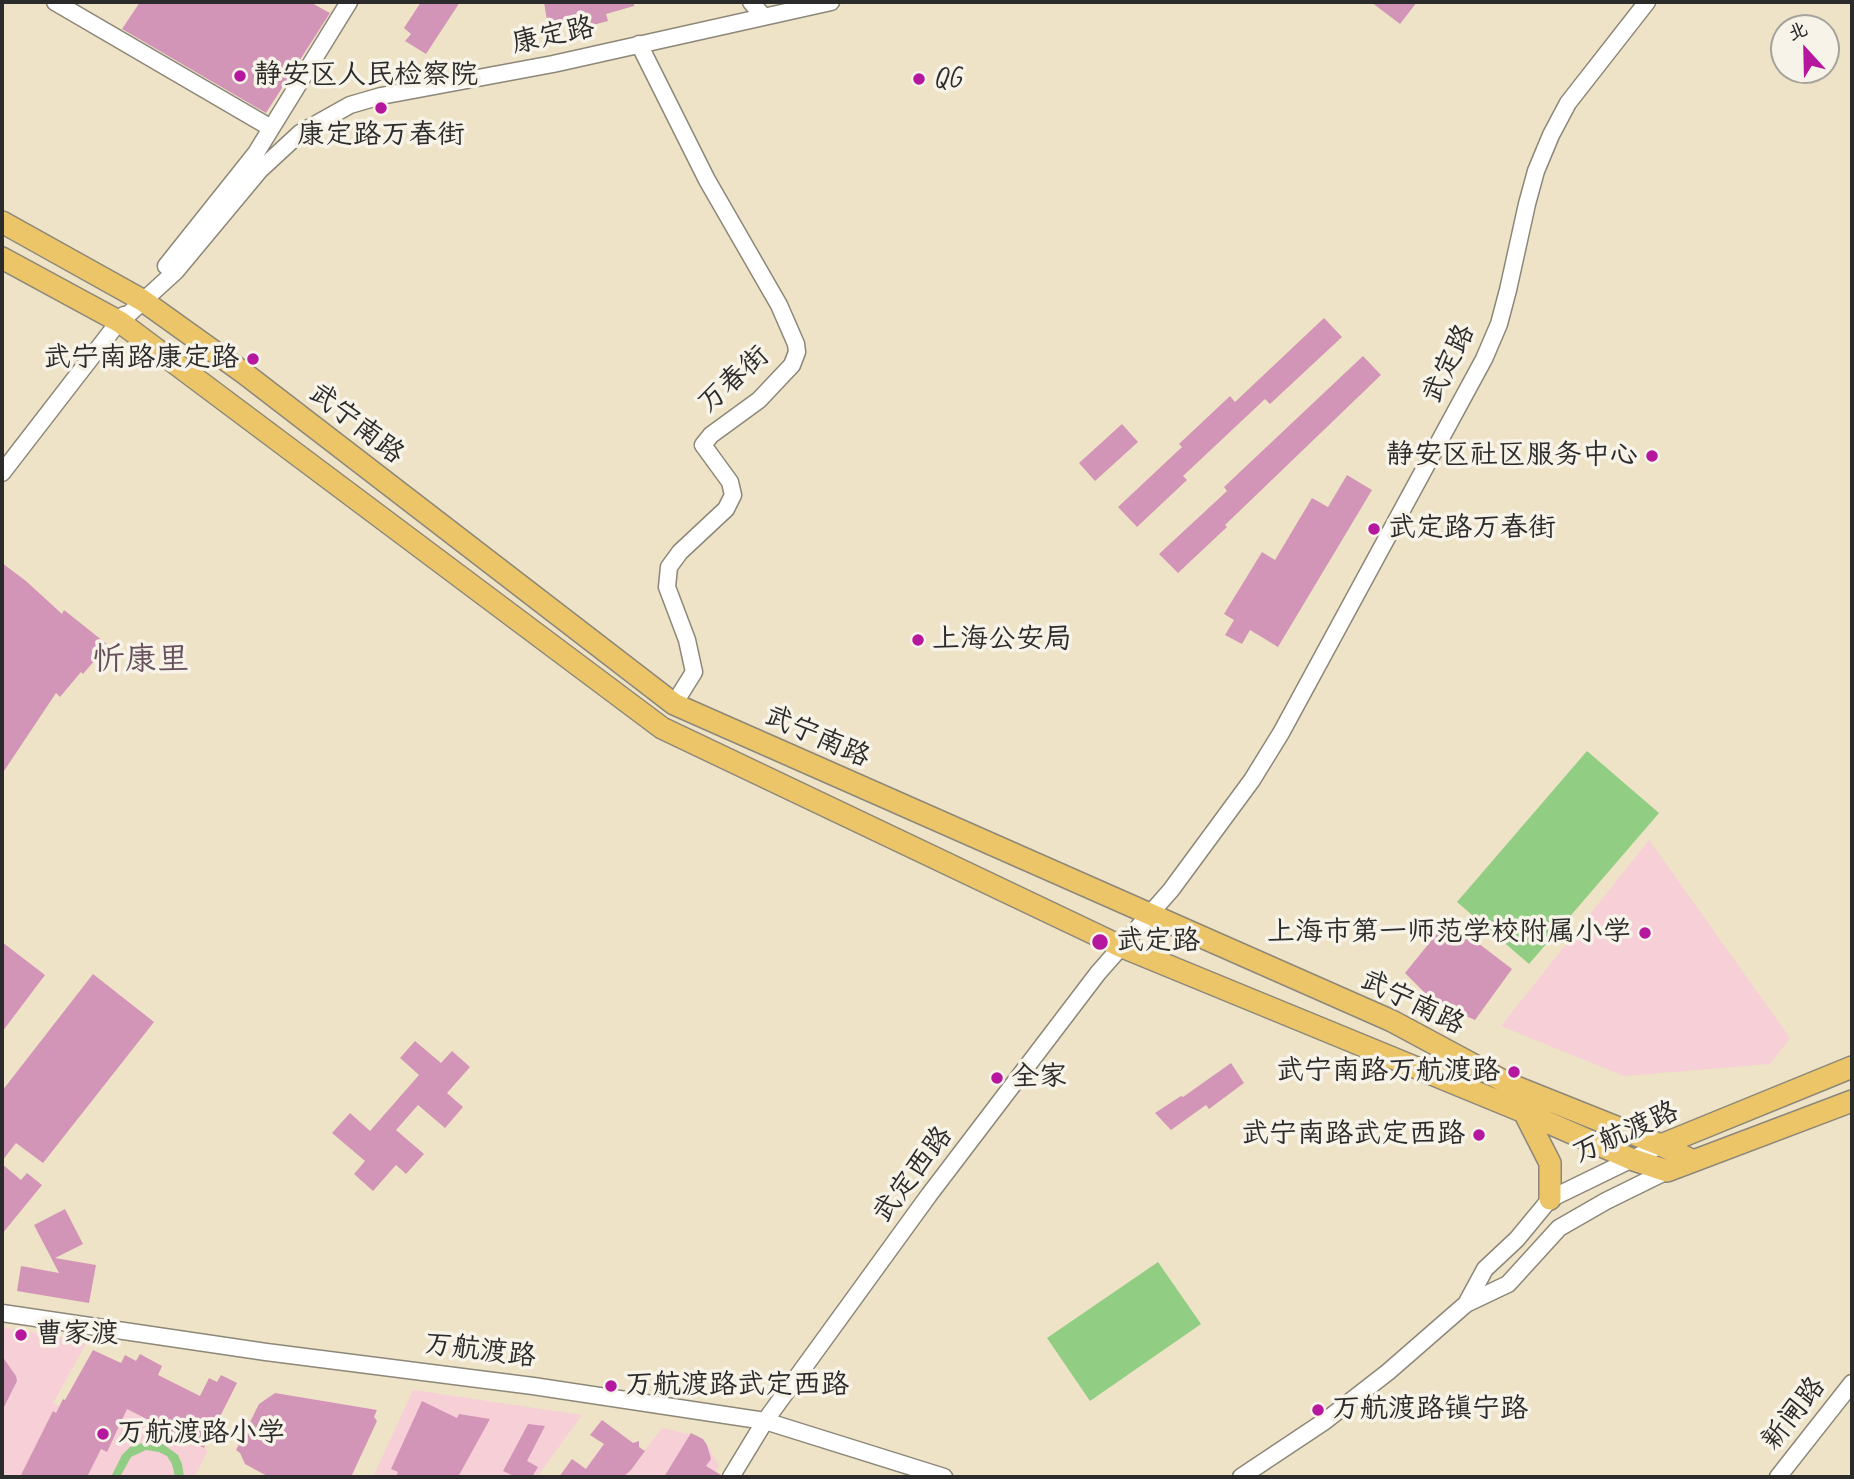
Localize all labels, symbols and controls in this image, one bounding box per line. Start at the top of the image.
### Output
street label: 康定路 [508,11,598,61]
north arrow [1770,14,1840,84]
text: 北 [1785,17,1811,46]
place label: 静安区人民检察院 [254,59,478,93]
place label: QG [933,62,961,96]
marker: 静安区人民检察院 [232,68,248,84]
marker: QG [911,71,927,87]
marker: 康定路万春街 [373,100,389,116]
place label: 康定路万春街 [297,119,465,153]
street label: 武定路 [1415,319,1483,409]
street label: 万春街 [692,339,776,421]
place label: 武宁南路康定路 [43,342,239,376]
marker: 武宁南路康定路 [245,351,261,367]
street label: 武宁南路 [302,376,410,472]
place label: 静安区社区服务中心 [1386,439,1638,473]
marker: 静安区社区服务中心 [1644,448,1660,464]
place label: 武定路万春街 [1388,512,1556,546]
marker: 武定路万春街 [1366,521,1382,537]
place label: 上海公安局 [932,623,1072,657]
marker: 上海公安局 [910,632,926,648]
district label: 忻康里 [93,642,189,680]
street label: 武宁南路 [759,699,875,775]
place label: 上海市第一师范学校附属小学 [1267,916,1631,950]
place label: 武定路 [1116,925,1200,959]
marker: 上海市第一师范学校附属小学 [1637,925,1653,941]
marker: 武定路 [1090,932,1110,952]
street label: 武宁南路 [1354,963,1470,1043]
place label: 武宁南路万航渡路 [1276,1055,1500,1089]
place label: 全家 [1011,1061,1067,1095]
marker: 武宁南路万航渡路 [1506,1064,1522,1080]
marker: 全家 [989,1070,1005,1086]
street label: 万航渡路 [1568,1095,1684,1171]
place label: 武宁南路武定西路 [1241,1118,1465,1152]
street label: 武定西路 [866,1120,960,1230]
marker: 武宁南路武定西路 [1471,1127,1487,1143]
place label: 曹家渡 [35,1318,119,1352]
marker: 曹家渡 [13,1327,29,1343]
street label: 万航渡路 [422,1328,538,1374]
place label: 万航渡路武定西路 [625,1369,849,1403]
street label: 新闸路 [1755,1371,1833,1457]
marker: 万航渡路武定西路 [603,1378,619,1394]
place label: 万航渡路镇宁路 [1332,1393,1528,1427]
marker: 万航渡路镇宁路 [1310,1402,1326,1418]
place label: 万航渡路小学 [117,1417,285,1451]
marker: 万航渡路小学 [95,1426,111,1442]

